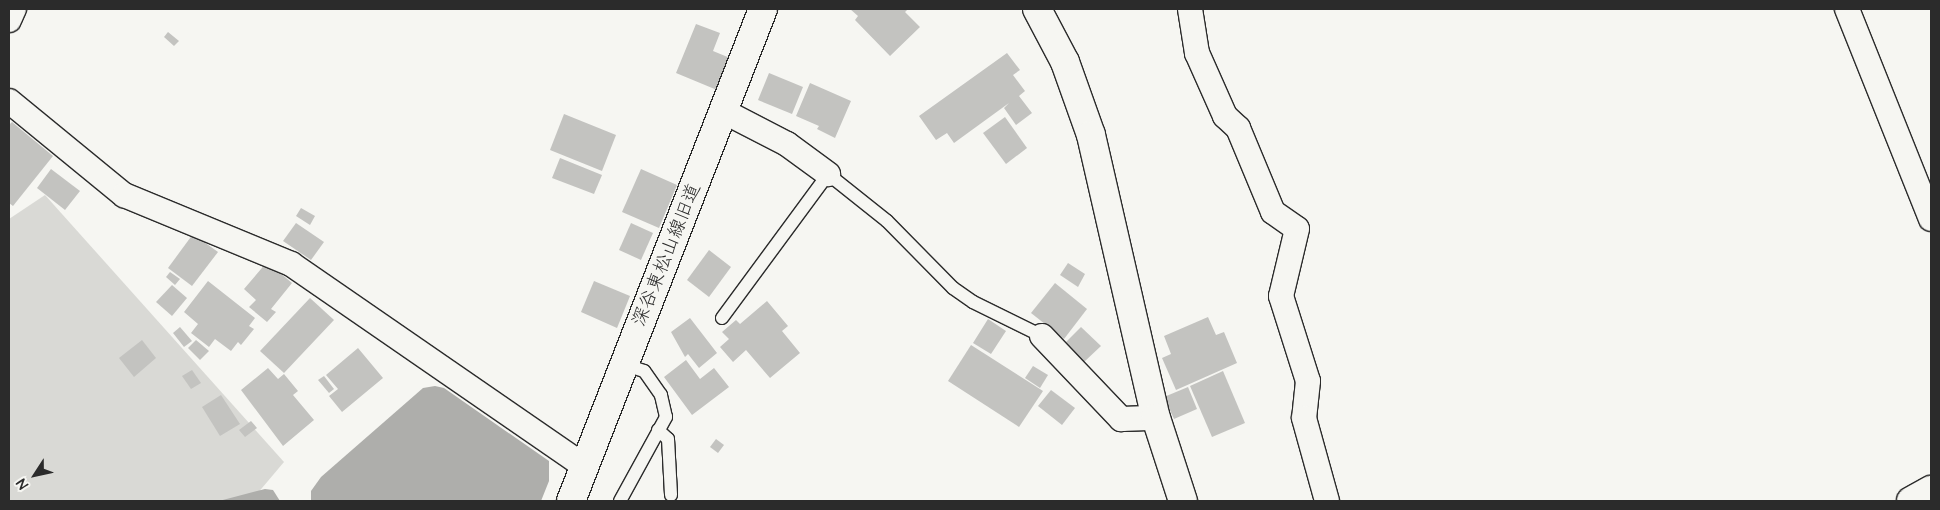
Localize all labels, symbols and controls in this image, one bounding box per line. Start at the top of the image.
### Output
street label: 深谷東松山線旧道 [628,180,706,330]
north arrow [10,450,60,500]
text: N [12,474,33,493]

